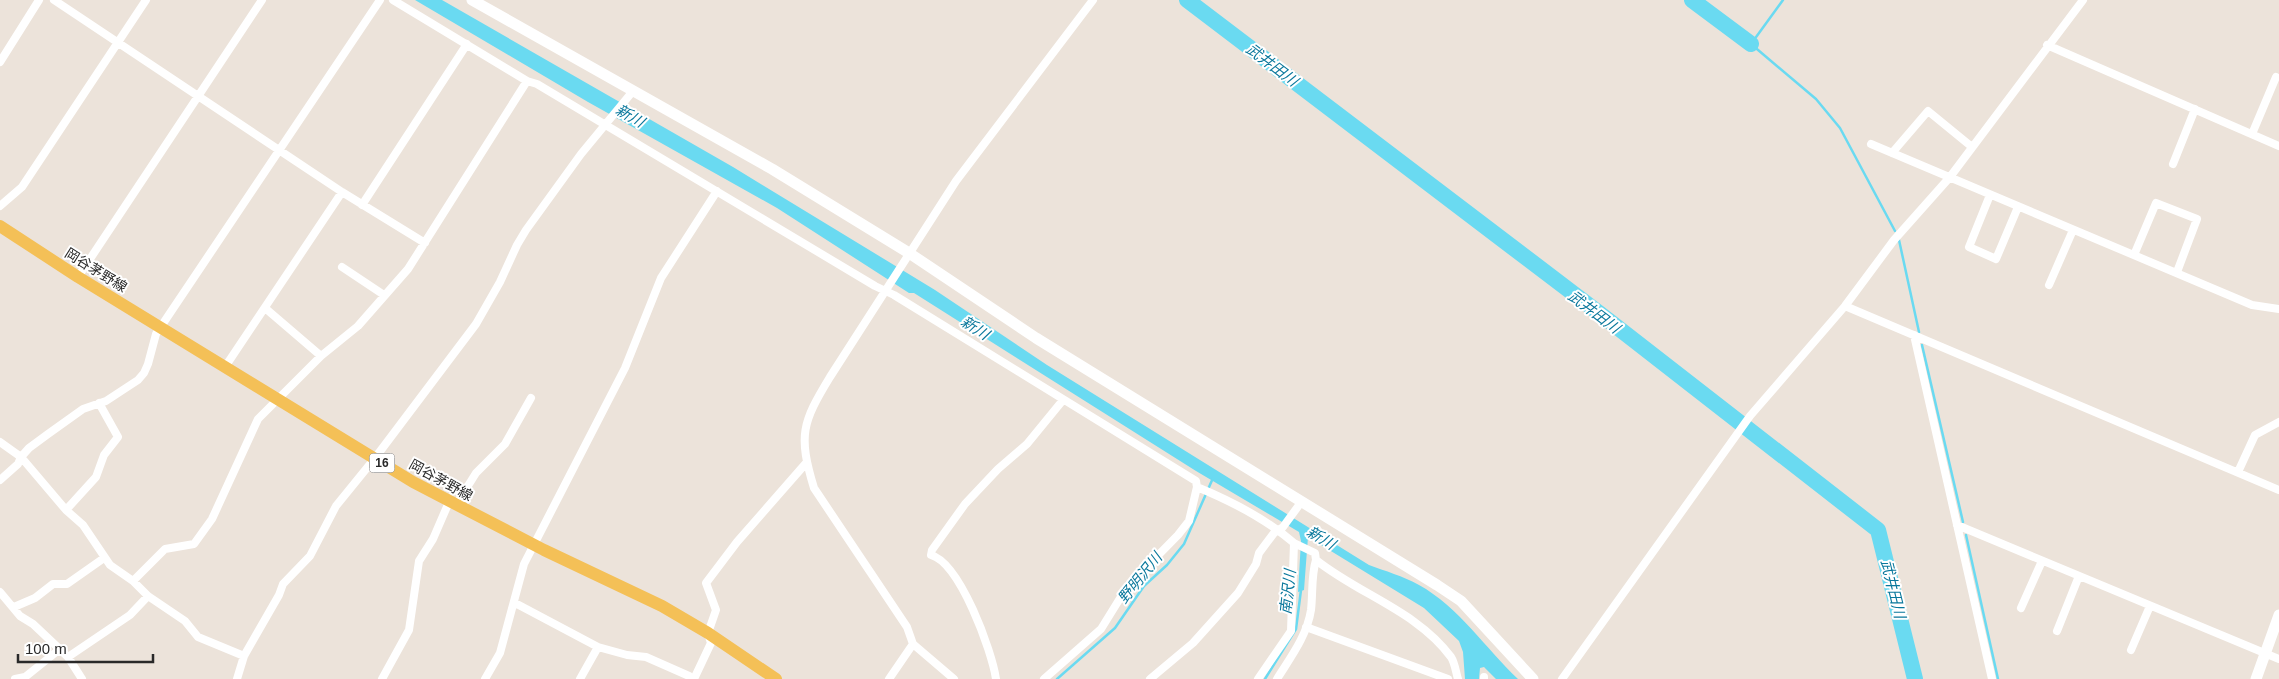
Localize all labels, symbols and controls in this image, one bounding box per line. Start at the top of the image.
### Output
water label: 武井田川 [1243,40,1303,91]
water label: 新川 [613,101,649,131]
street label: 岡谷茅野線 [62,245,130,295]
water label: 武井田川 [1565,287,1625,338]
water label: 新川 [958,312,994,344]
road number: 16 [370,453,394,472]
street label: 岡谷茅野線 [407,456,475,504]
water label: 新川 [1304,523,1340,554]
water label: 野明沢川 [1114,547,1166,606]
water label: 武井田川 [1878,558,1909,622]
water label: 南沢川 [1277,567,1299,615]
scale bar [18,632,152,664]
text: 100 m [25,640,67,657]

